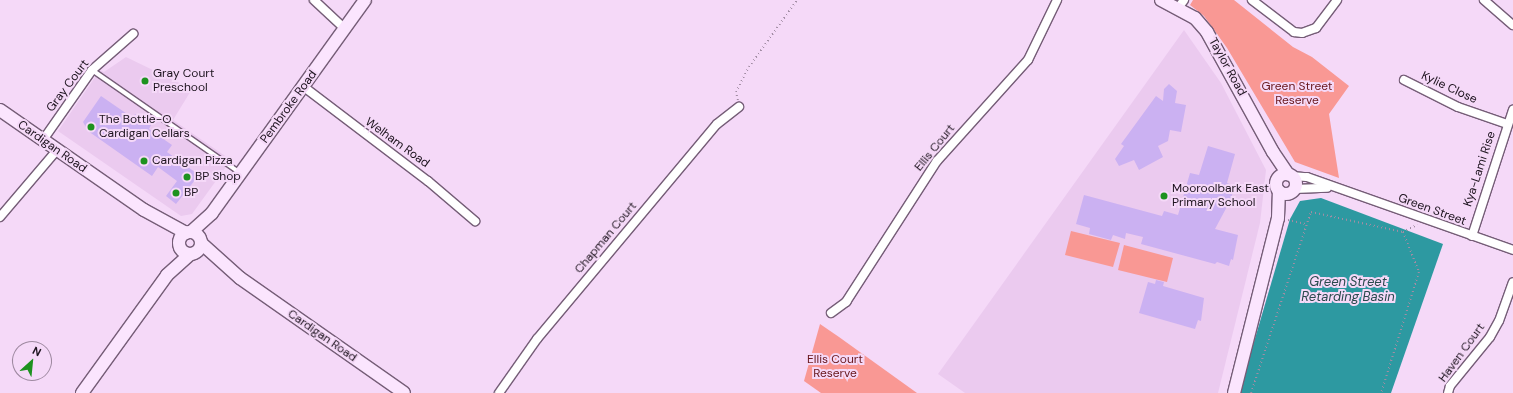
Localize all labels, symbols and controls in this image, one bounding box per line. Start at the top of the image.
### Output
street label: Taylor Road [1205,35,1249,99]
street label: Gray Court [44,57,92,115]
place label: Gray Court Preschool [153,67,214,95]
street label: Pembroke Road [258,68,320,146]
street label: Kylie Close [1419,69,1479,107]
marker: Gray Court Preschool [140,76,150,86]
park label: Green Street Reserve [1261,80,1333,108]
place label: The Bottle-O Cardigan Cellars [99,113,190,141]
street label: Welham Road [362,115,432,171]
street label: Cardigan Road [15,118,89,176]
marker: The Bottle-O Cardigan Cellars [86,122,96,132]
street label: Ellis Court [912,122,958,174]
street label: Kya-Lami Rise [1461,130,1499,208]
place label: Cardigan Pizza [152,154,232,168]
marker: Cardigan Pizza [139,156,149,166]
place label: BP Shop [195,170,241,184]
marker: BP Shop [182,172,192,182]
place label: Mooroolbark East Primary School [1172,182,1269,210]
place label: BP [184,186,198,200]
marker: BP [171,188,181,198]
marker: Mooroolbark East Primary School [1159,191,1169,201]
street label: Green Street [1396,191,1468,229]
street label: Chapman Court [572,199,640,277]
water label: Green Street Retarding Basin [1301,275,1395,306]
street label: Cardigan Road [285,307,359,365]
street label: Haven Court [1436,321,1488,385]
north arrow [12,341,52,381]
text: N [30,343,44,359]
park label: Ellis Court Reserve [807,353,863,381]

